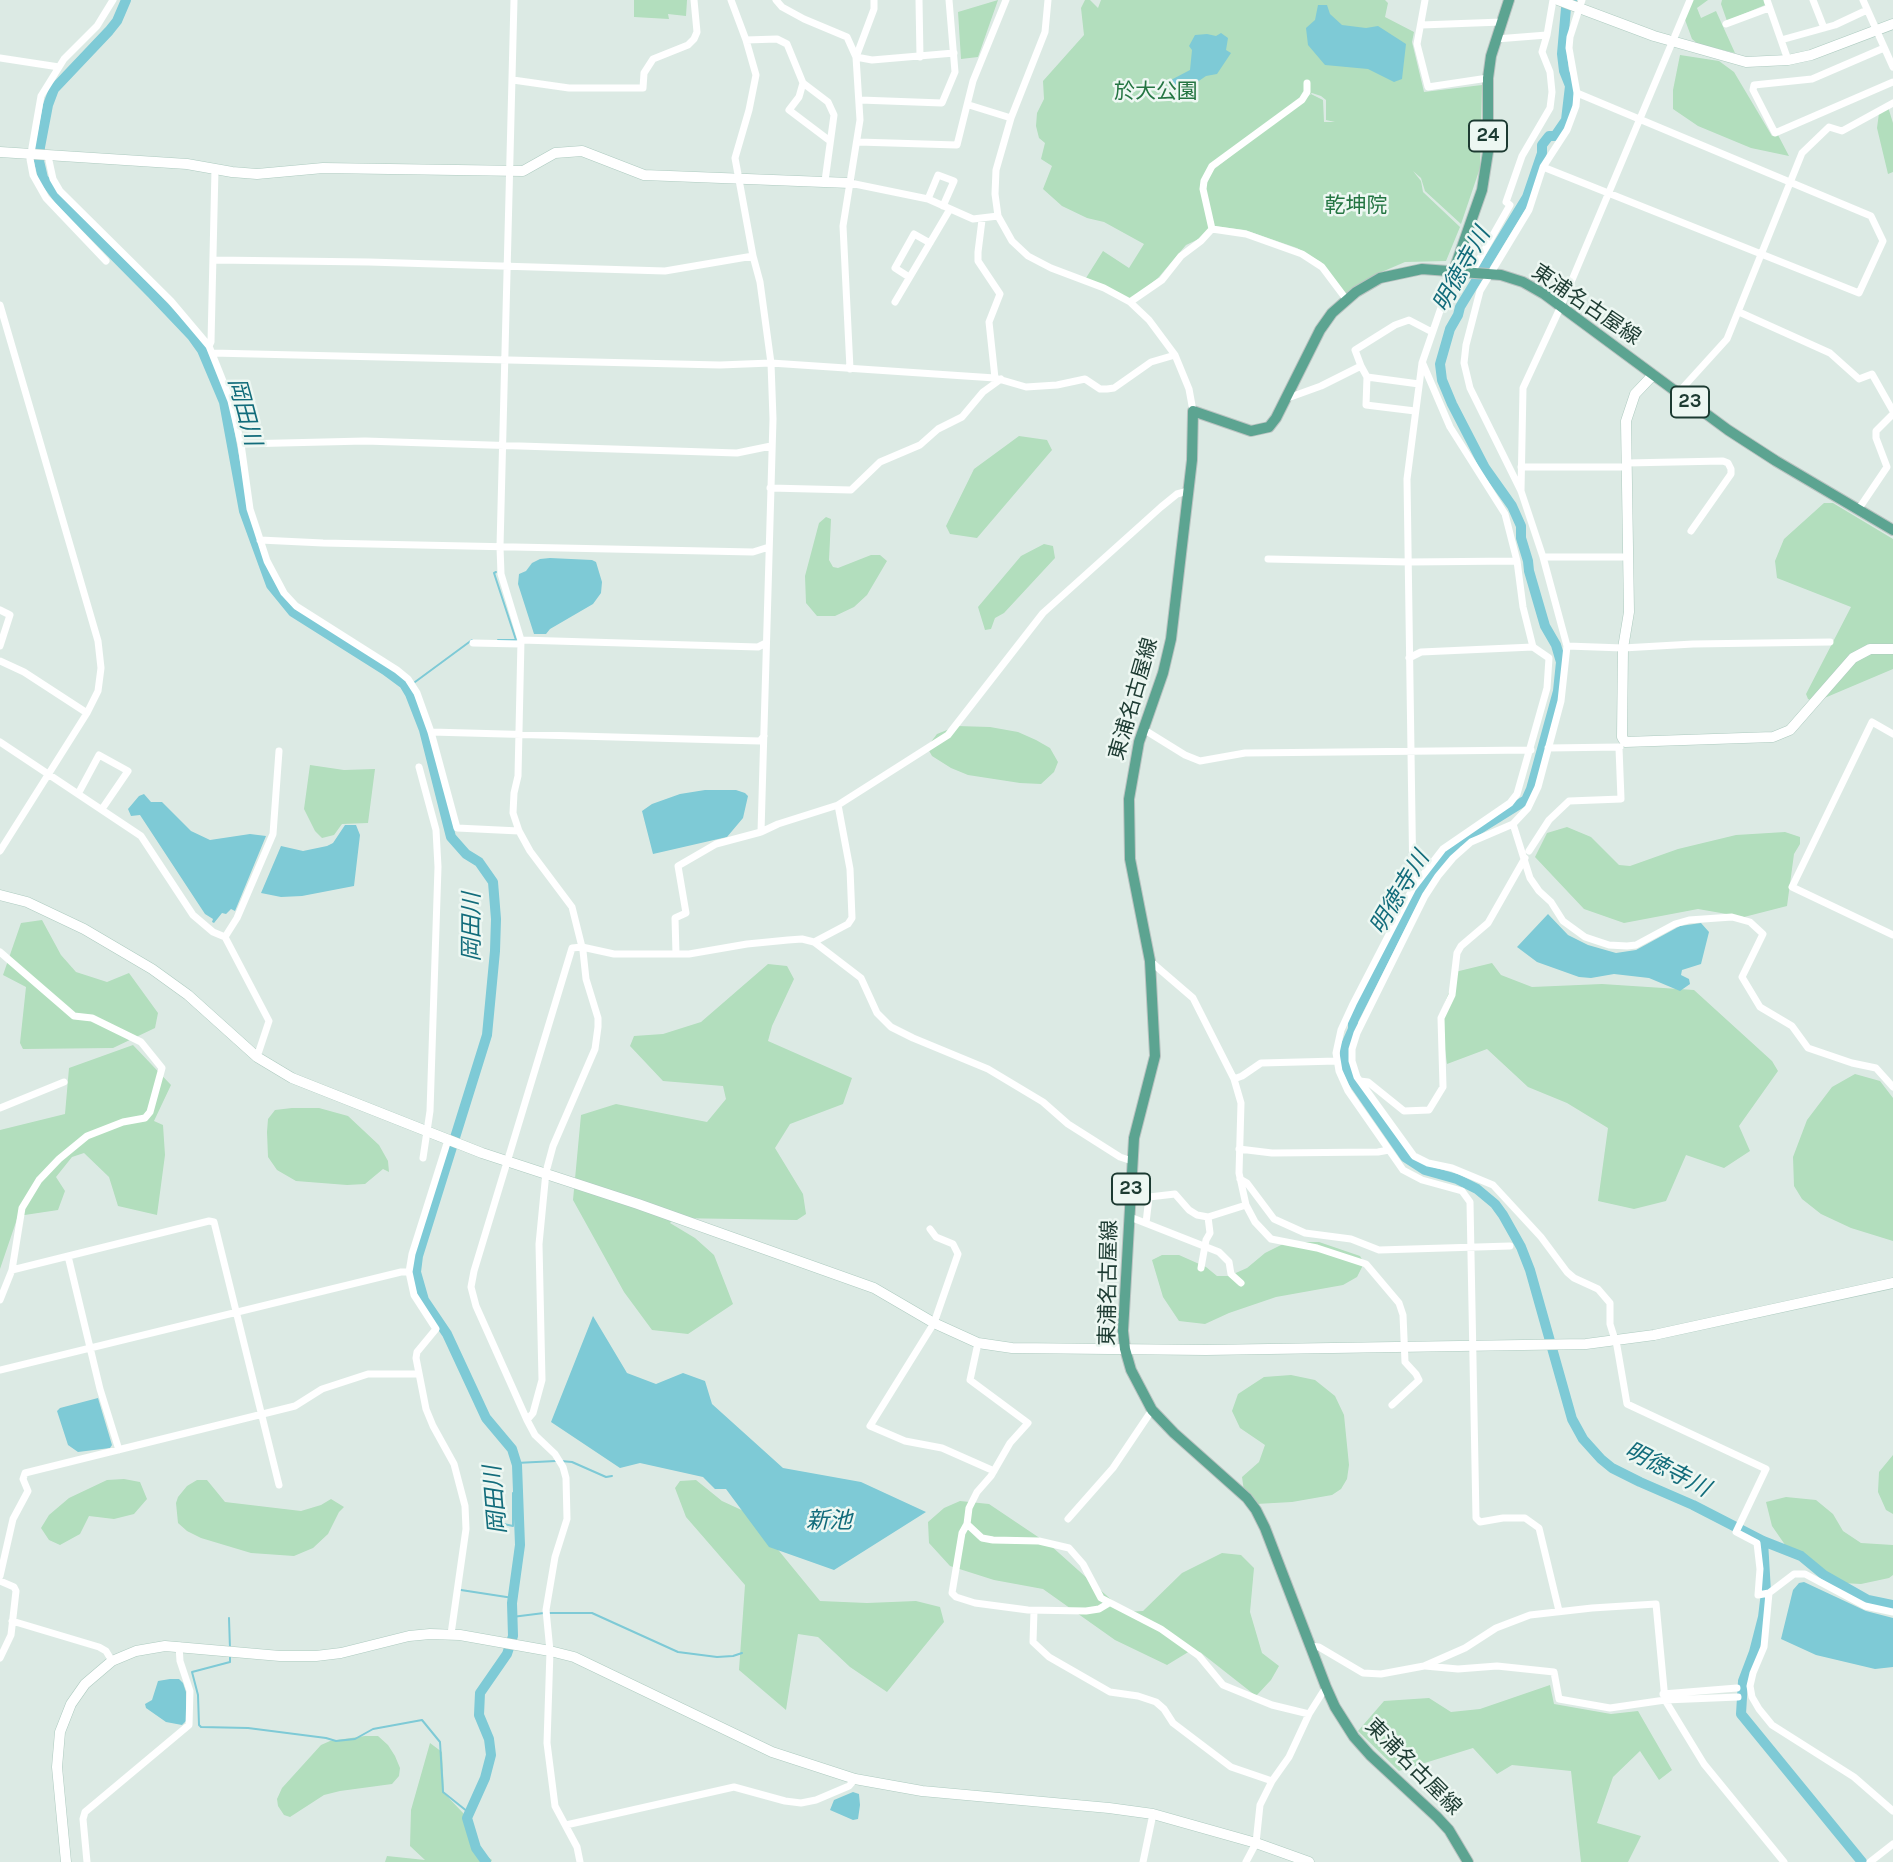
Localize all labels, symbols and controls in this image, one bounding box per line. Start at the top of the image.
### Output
park label: 於大公園 [1114,79,1198,105]
road number: 24 [1469,120,1507,152]
park label: 乾坤院 [1325,193,1387,219]
water label: 明徳寺川 [1428,223,1496,317]
street label: 東浦名古屋線 [1527,259,1645,351]
water label: 岡田川 [222,375,266,449]
road number: 23 [1671,386,1709,418]
street label: 東浦名古屋線 [1105,635,1163,763]
water label: 明徳寺川 [1364,846,1436,940]
water label: 岡田川 [458,893,486,961]
road number: 23 [1112,1174,1150,1204]
street label: 東浦名古屋線 [1095,1220,1123,1346]
water label: 明徳寺川 [1620,1437,1714,1503]
water label: 岡田川 [479,1464,513,1536]
water label: 新池 [806,1507,852,1535]
street label: 東浦名古屋線 [1360,1714,1466,1820]

